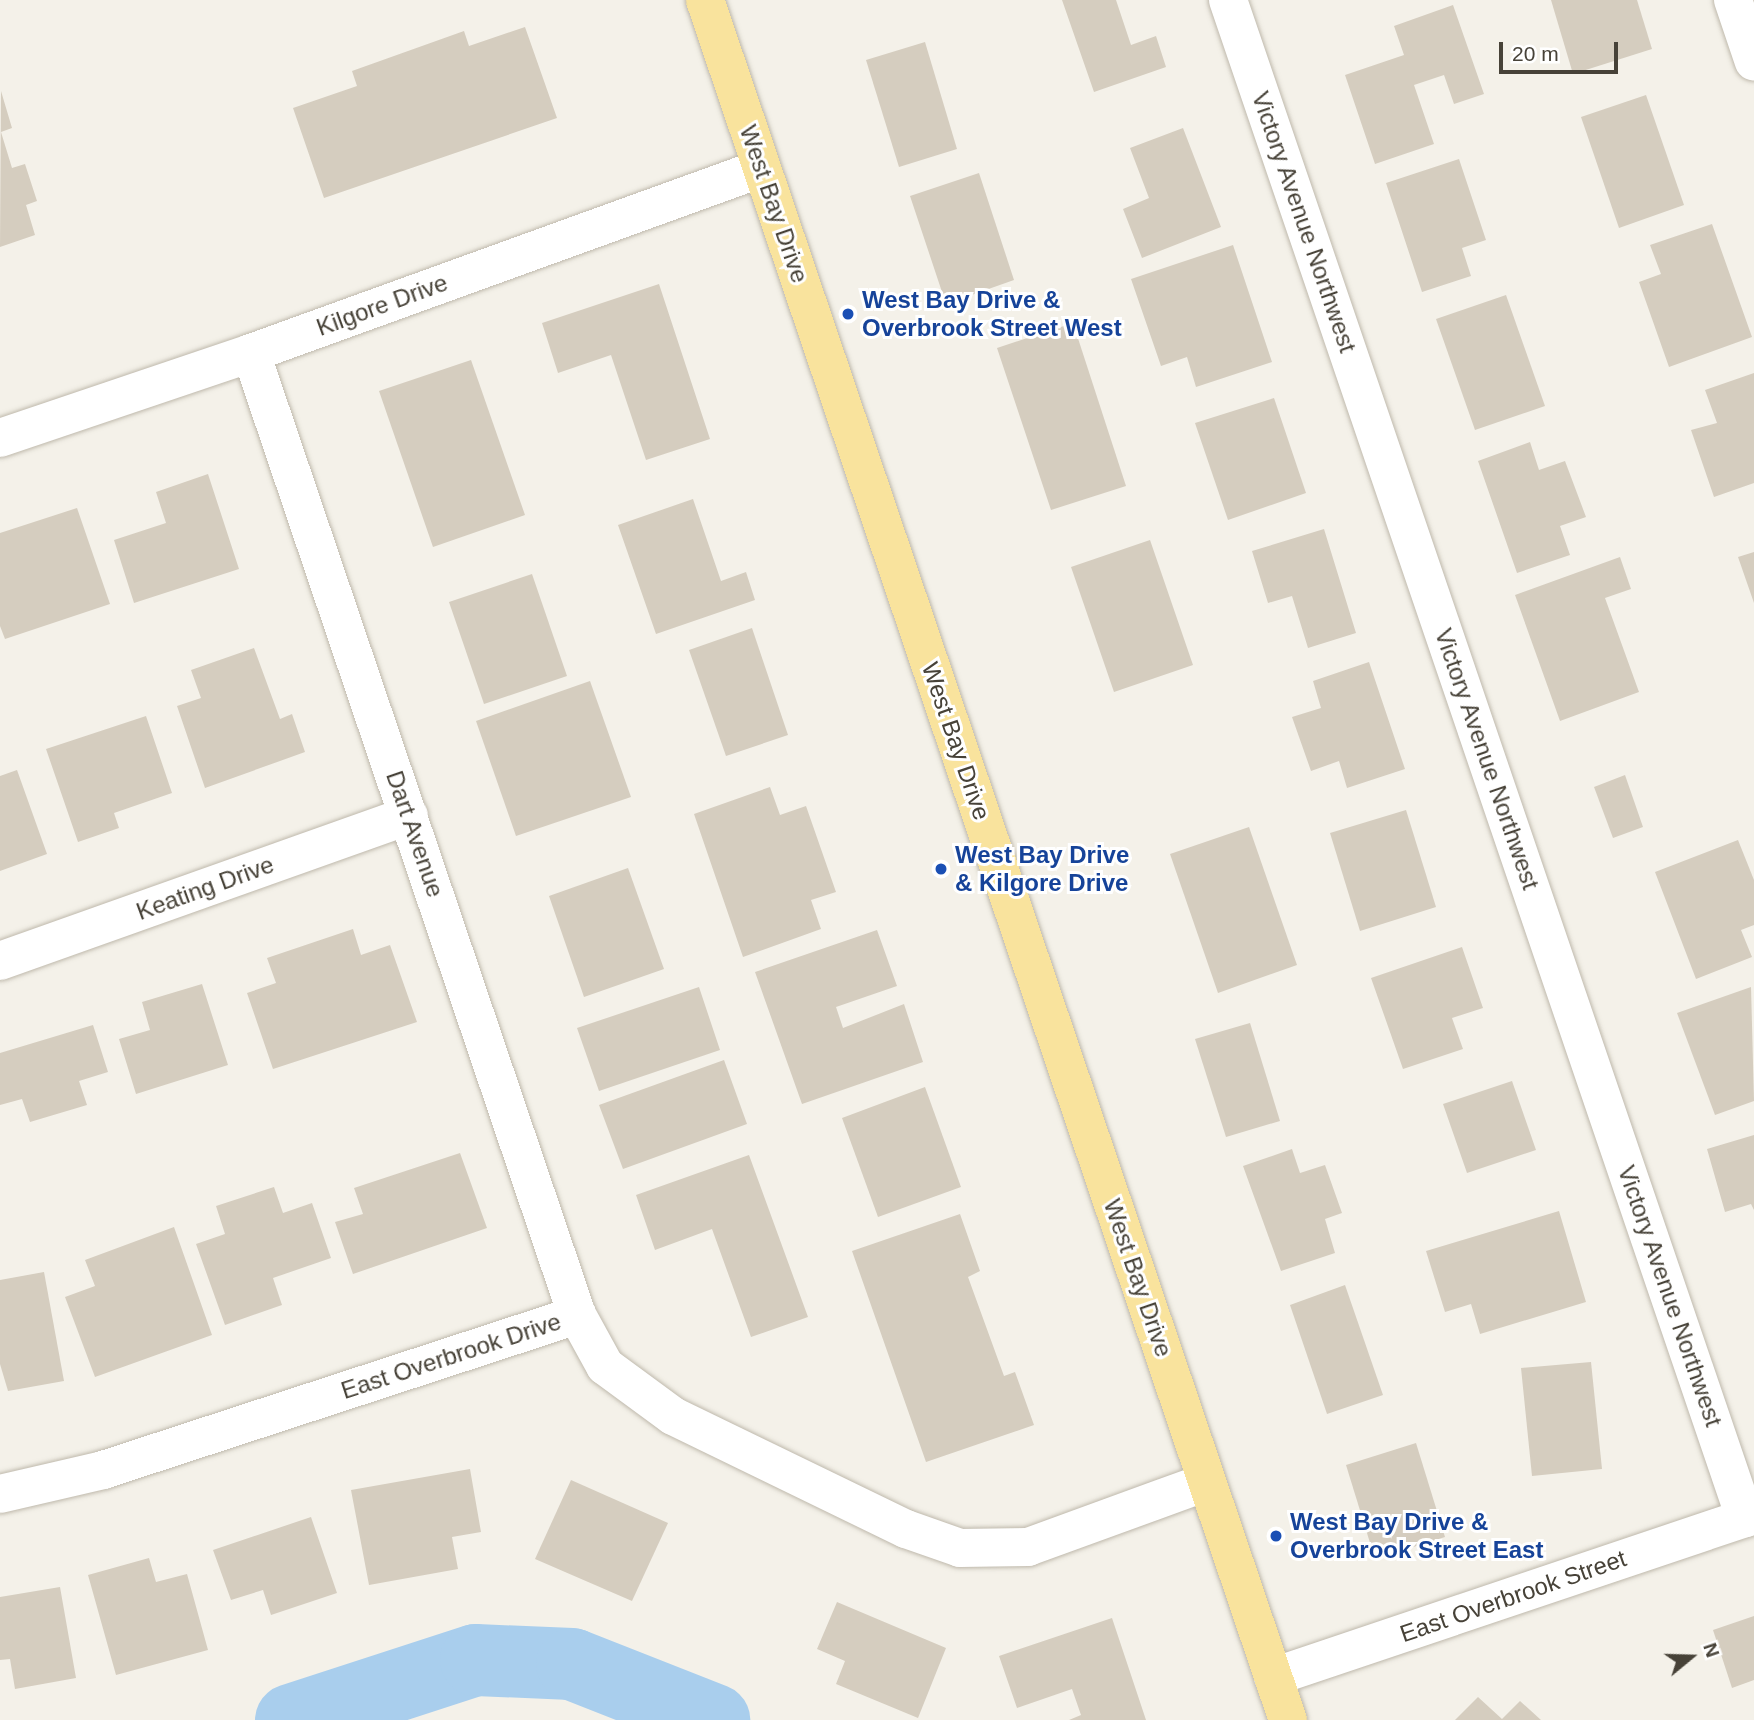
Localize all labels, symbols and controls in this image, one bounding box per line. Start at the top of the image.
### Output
scale bar [1502,28,1621,72]
text: 20 m [1512,42,1559,65]
street label: Victory Avenue Northwest [1246,87,1362,357]
street label: West Bay Drive [734,121,814,287]
street label: Kilgore Drive [313,268,451,342]
place label: West Bay Drive & Overbrook Street West [862,286,1122,342]
marker: West Bay Drive & Overbrook Street West [840,306,856,322]
street label: Victory Avenue Northwest [1429,624,1545,894]
street label: West Bay Drive [916,658,996,824]
street label: Dart Avenue [380,766,450,902]
place label: West Bay Drive & Kilgore Drive [955,841,1129,897]
street label: Keating Drive [132,850,278,926]
marker: West Bay Drive & Kilgore Drive [933,861,949,877]
street label: Victory Avenue Northwest [1612,1161,1728,1431]
street label: West Bay Drive [1098,1195,1178,1361]
street label: East Overbrook Drive [337,1307,565,1405]
place label: West Bay Drive & Overbrook Street East [1290,1508,1543,1564]
marker: West Bay Drive & Overbrook Street East [1268,1528,1284,1544]
street label: East Overbrook Street [1396,1544,1630,1648]
north arrow [1656,1622,1726,1692]
text: N [1699,1640,1723,1660]

